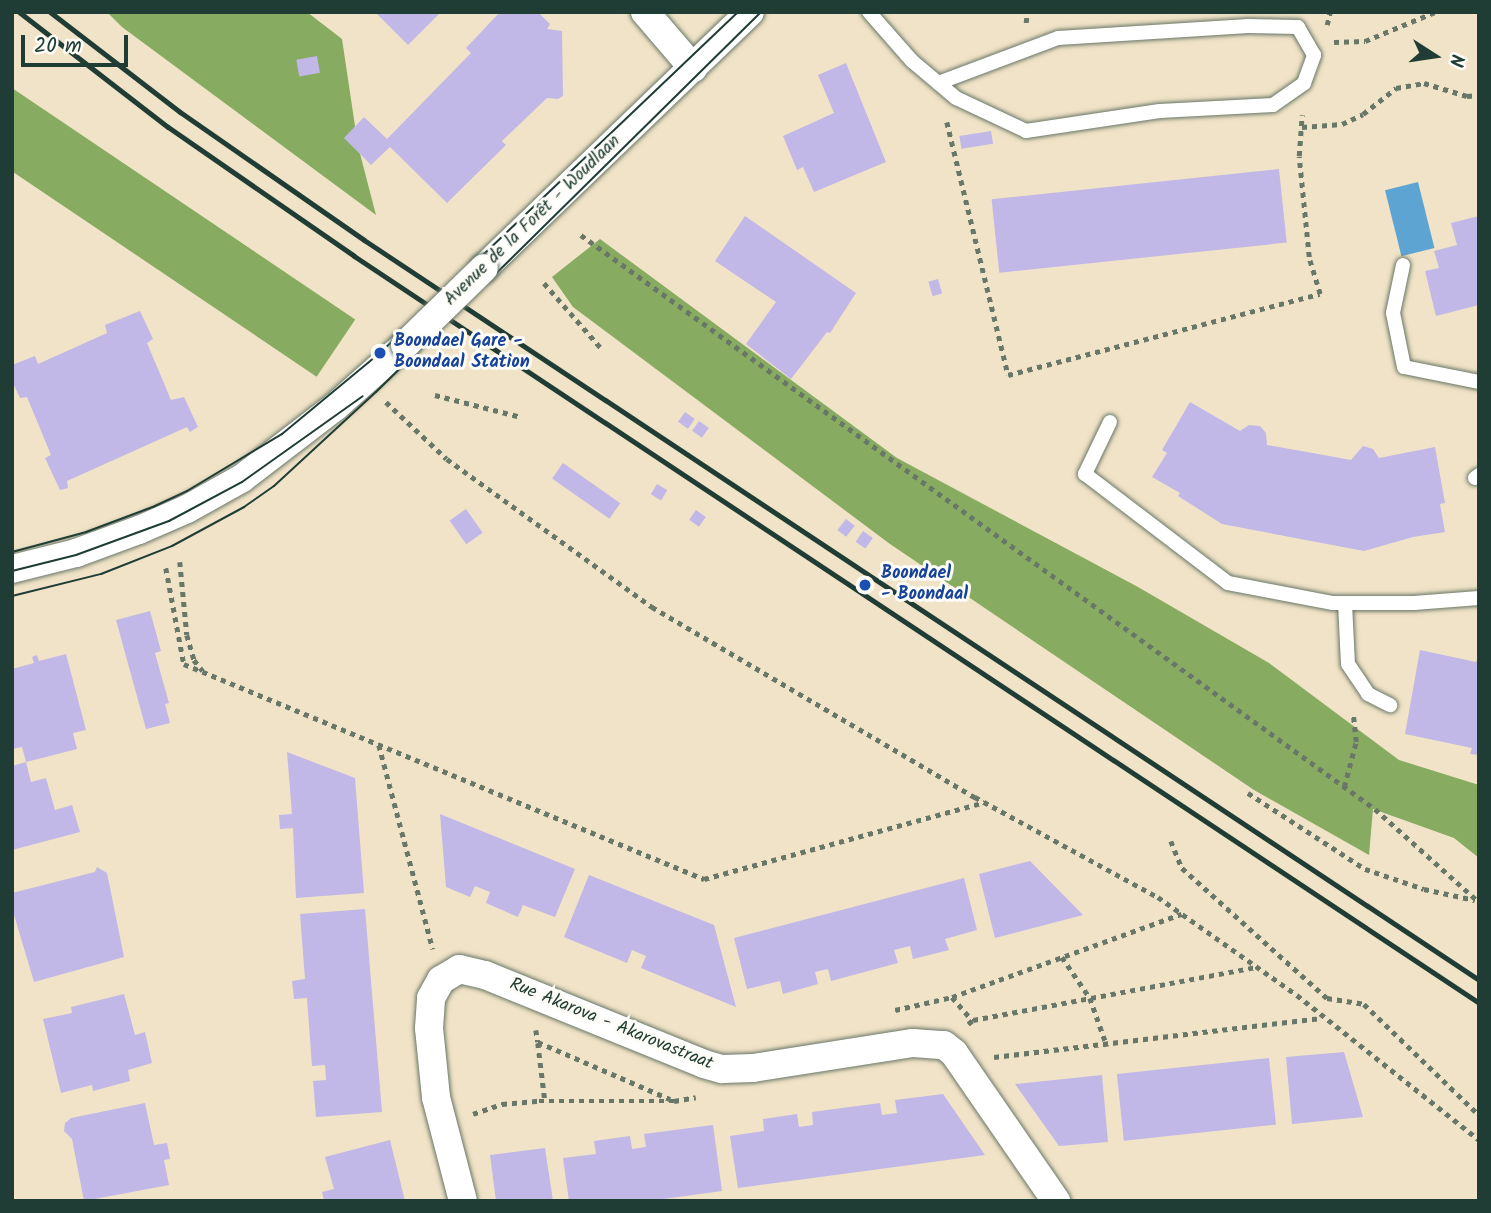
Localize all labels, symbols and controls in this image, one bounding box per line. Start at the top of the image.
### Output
scale bar [24,21,131,65]
north arrow [1400,21,1470,91]
text: 20 m [34,30,82,63]
text: N [1440,51,1471,69]
street label: Avenue de la Forêt - Woudlaan [440,131,626,311]
place label: Boondael Gare - Boondaal Station [394,332,530,374]
marker: Boondael Gare - Boondaal Station [372,345,388,361]
place label: Boondael - Boondaal [881,564,968,606]
marker: Boondael - Boondaal [855,575,875,595]
street label: Rue Akarova - Akarovastraat [506,974,716,1076]

